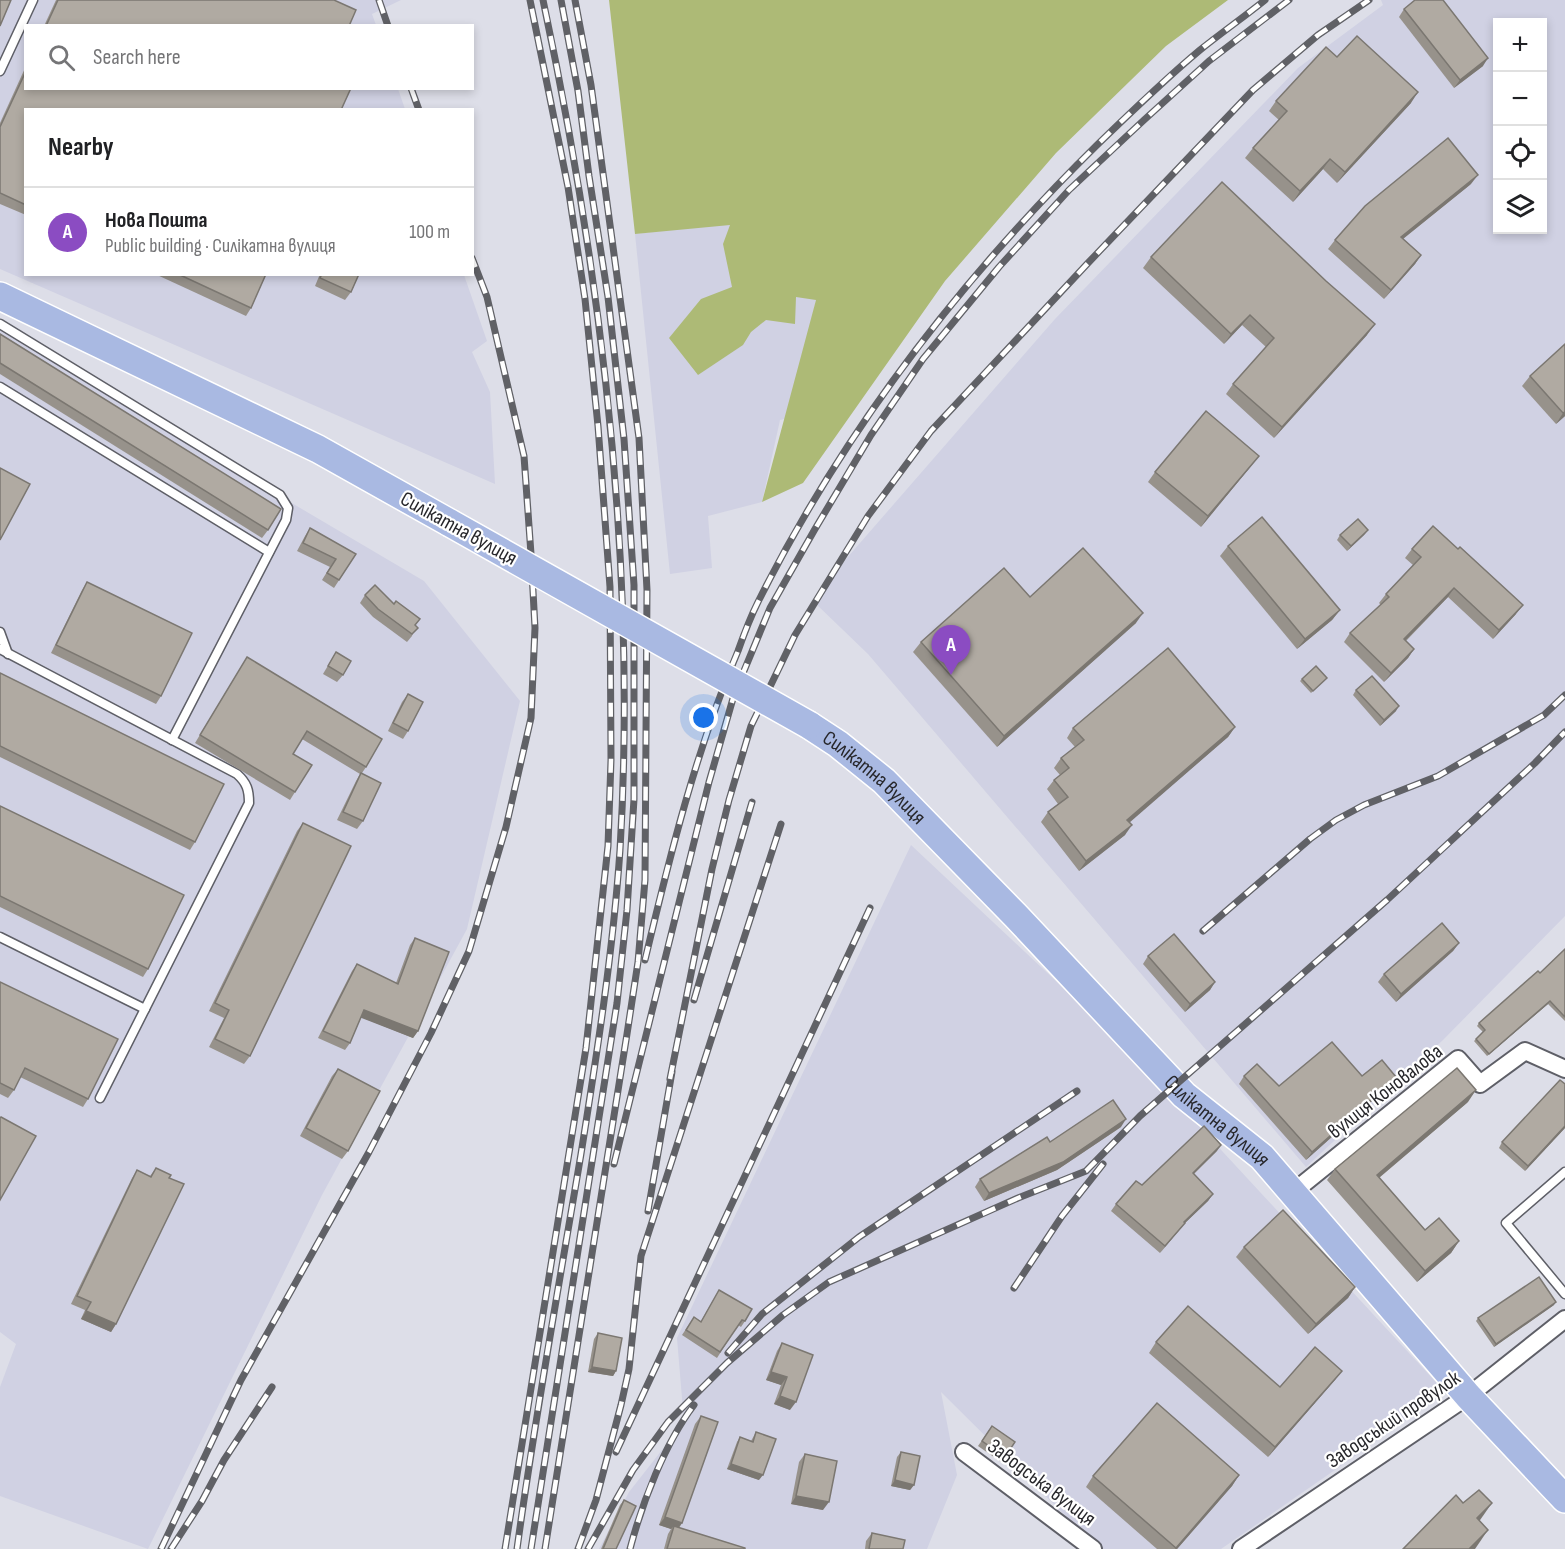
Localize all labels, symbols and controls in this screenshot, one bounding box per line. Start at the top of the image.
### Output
map controls [1493,18,1547,234]
button: + [1493,18,1547,72]
search box [24,24,474,90]
icon: search [45,41,78,74]
text: Search here [93,44,180,71]
button: − [1493,72,1547,126]
button: locate [1493,126,1547,180]
text: Nearby [48,132,114,163]
button: layers [1493,180,1547,234]
text: Нова Пошта [105,207,208,234]
text: A [63,220,72,244]
text: 100 m [409,220,450,244]
text: Public building · Силікатна вулиця [105,234,336,258]
street label: Силікатна вулиця [396,486,522,571]
pin: A [932,626,970,675]
your location [689,703,718,732]
street label: Силікатна вулиця [818,725,931,830]
street label: вулиця Коновалова [1323,1039,1448,1144]
street label: Силікатна вулиця [1159,1070,1276,1171]
street label: Заводський провулок [1322,1365,1465,1473]
street label: Заводська вулиця [983,1433,1101,1531]

